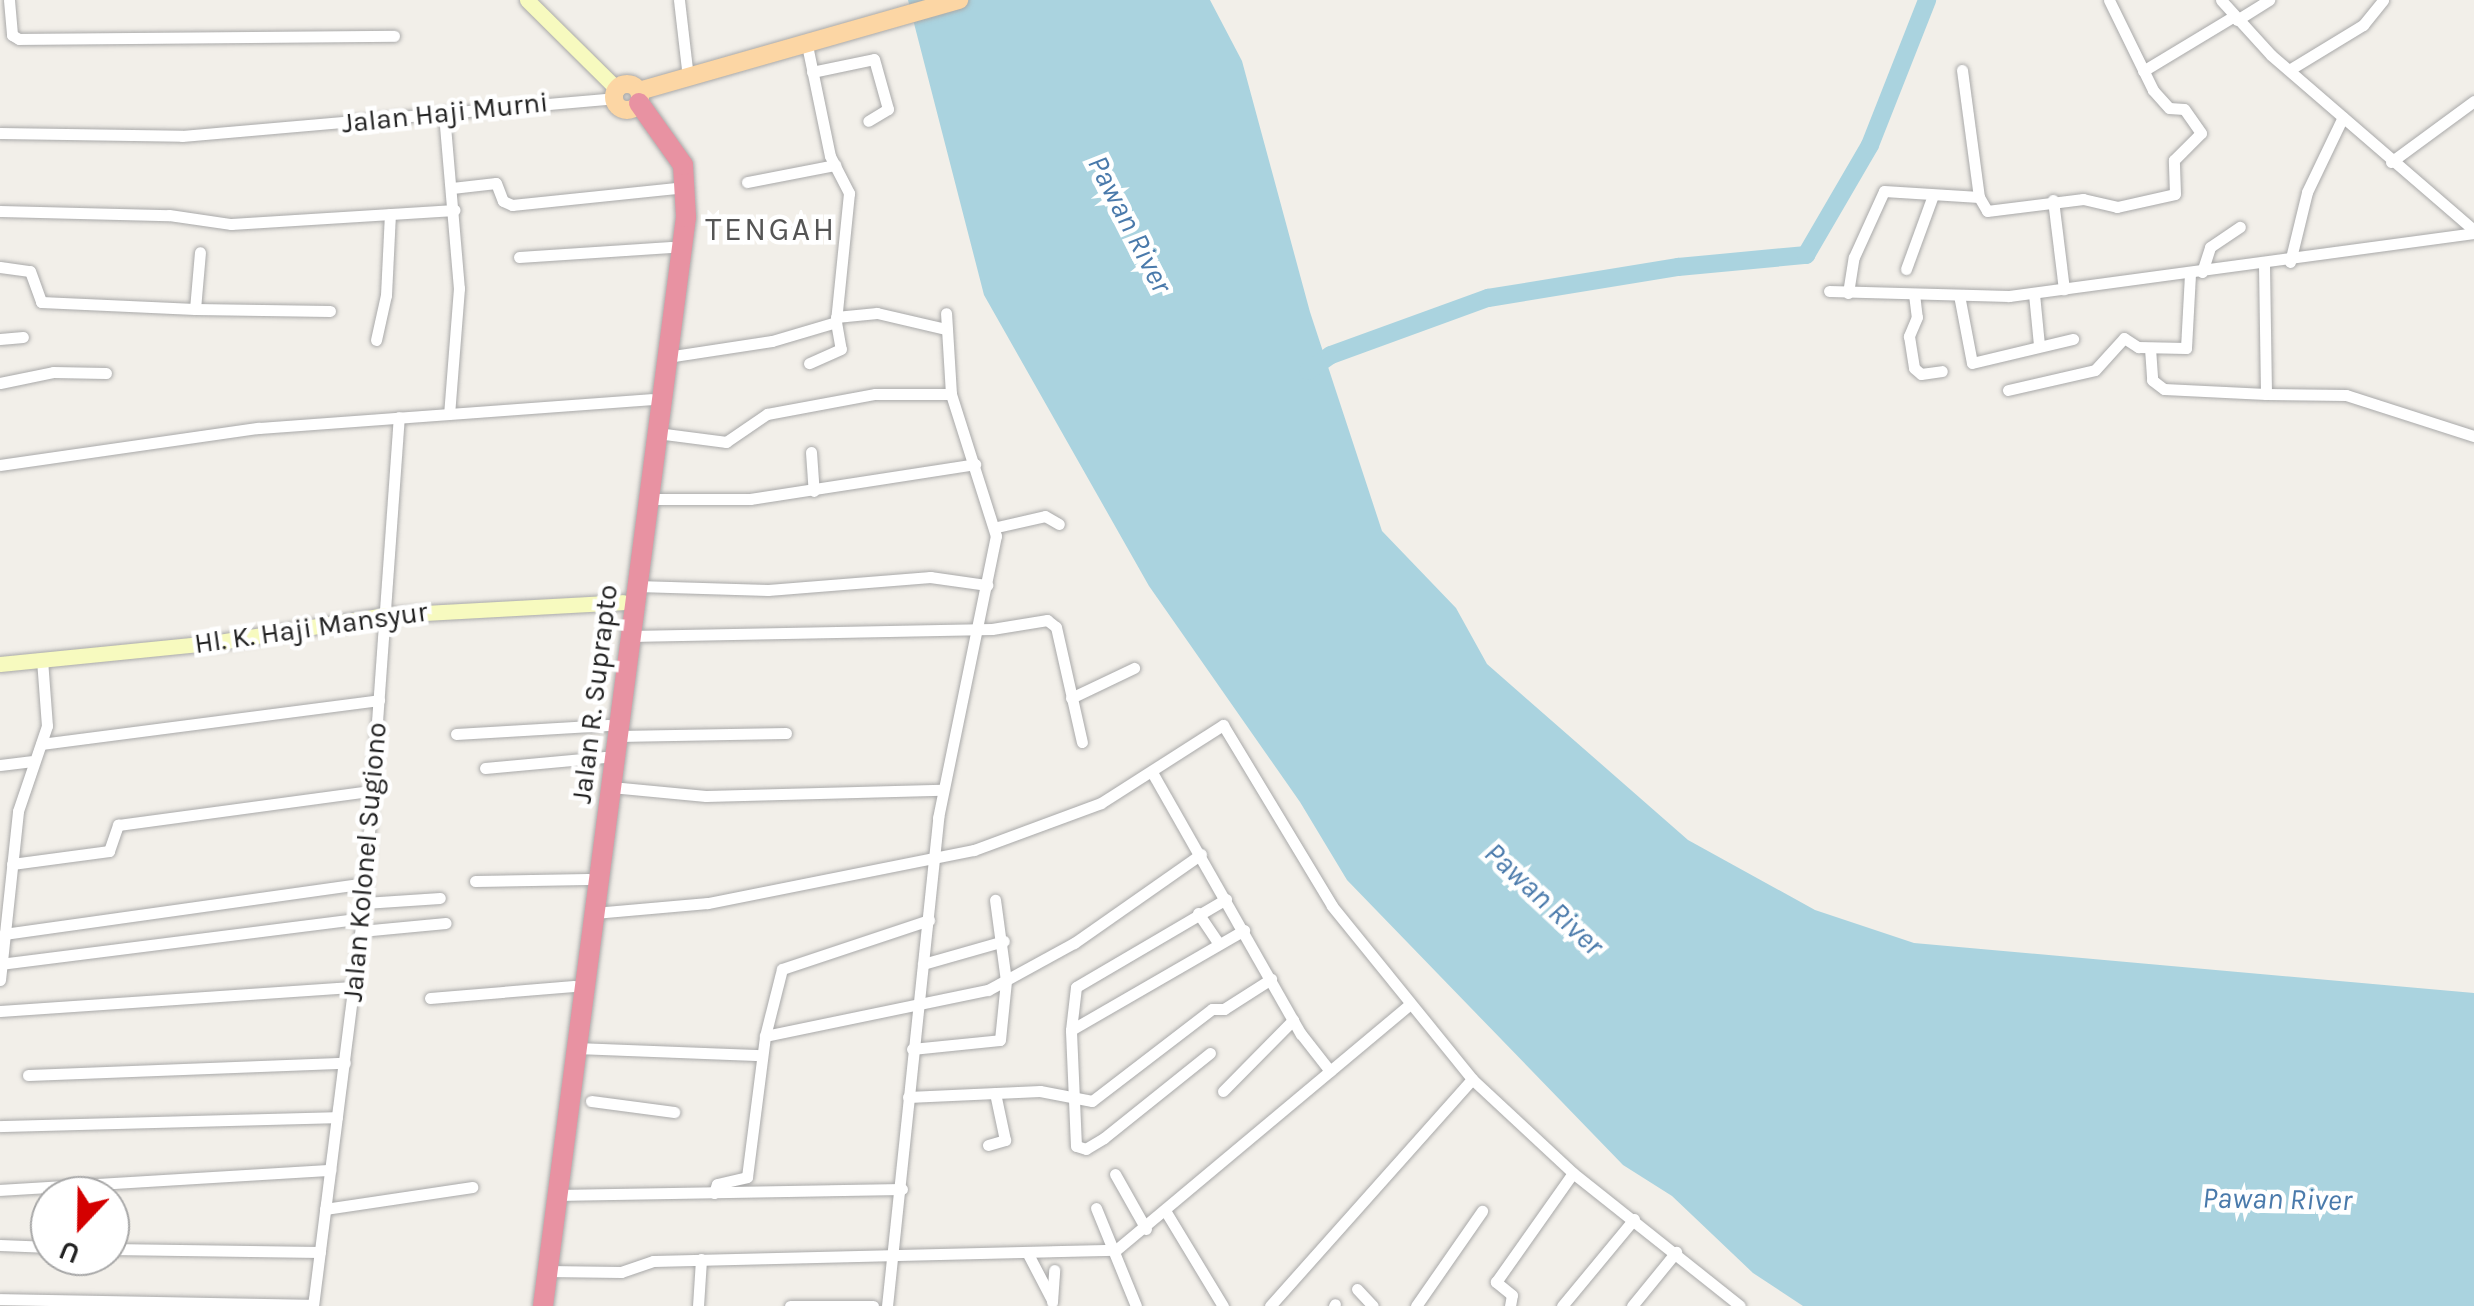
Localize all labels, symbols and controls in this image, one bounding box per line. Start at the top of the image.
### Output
street label: Jalan Haji Murni [340,85,550,141]
water label: Pawan River [1080,149,1180,299]
district label: TENGAH [705,211,837,249]
street label: Jalan R. Suprapto [565,583,625,805]
street label: Hl. K. Haji Mansyur [192,595,430,661]
street label: Jalan Kolonel Sugiono [336,721,394,1003]
water label: Pawan River [1477,835,1611,963]
north arrow [30,1176,130,1276]
water label: Pawan River [2202,1180,2352,1218]
text: U [54,1234,84,1271]

